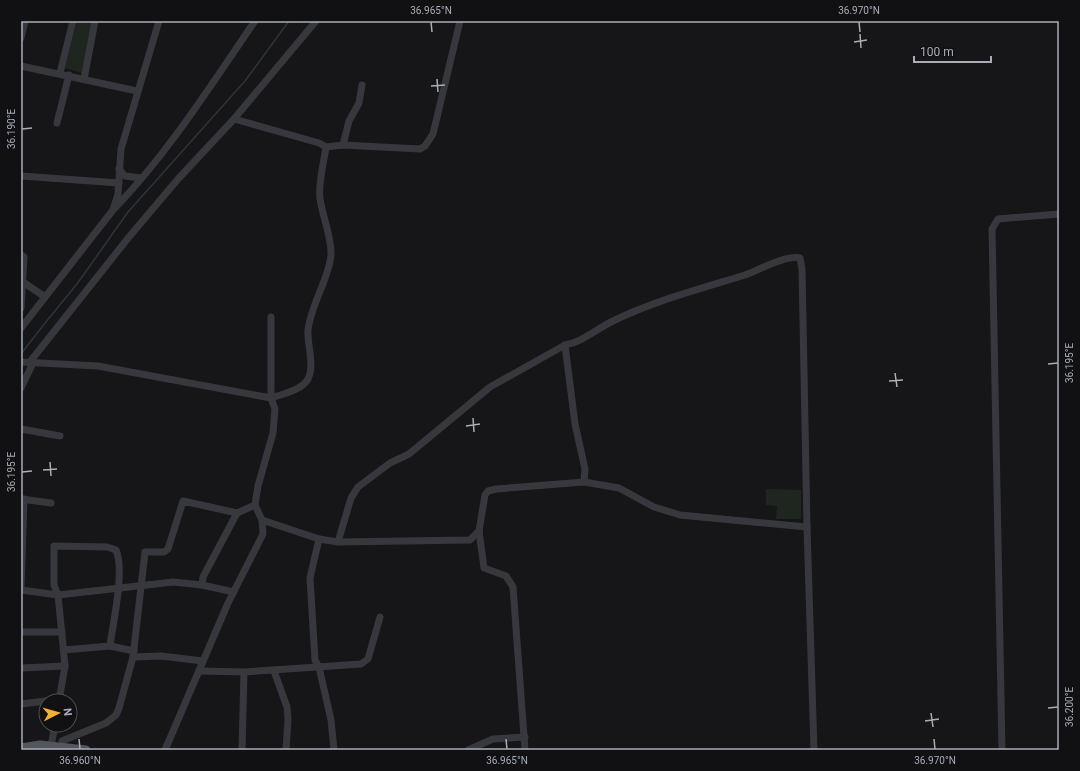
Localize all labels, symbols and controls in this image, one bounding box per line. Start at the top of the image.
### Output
text: 36.965°N [410,5,452,16]
text: 36.970°N [838,5,880,16]
scale bar [914,38,991,64]
text: 100 m [920,45,954,59]
text: 36.190°E [6,109,17,149]
text: 36.195°E [1064,343,1075,383]
text: 36.195°E [6,452,17,492]
text: 36.200°E [1064,687,1075,727]
north arrow [38,693,78,733]
text: N [61,707,74,717]
text: 36.960°N [59,755,101,766]
text: 36.965°N [486,755,528,766]
text: 36.970°N [914,755,956,766]

